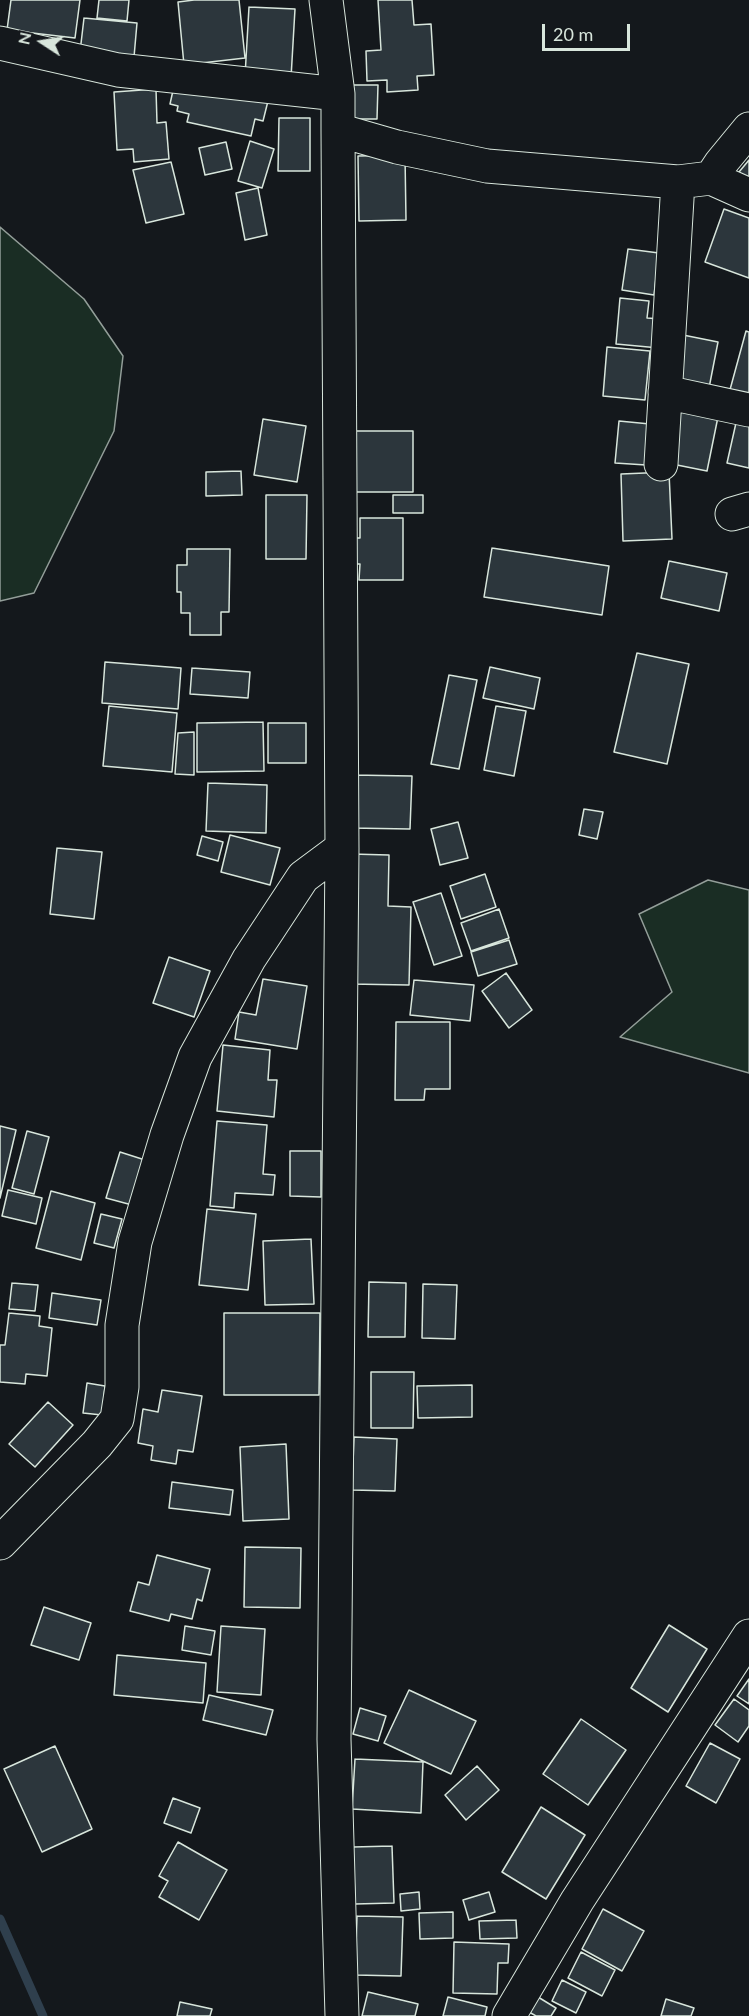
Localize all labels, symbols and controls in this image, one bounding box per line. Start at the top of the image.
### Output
north arrow [12,12,72,72]
scale bar [545,12,634,50]
text: 20 m [553,23,593,45]
text: N [13,30,34,46]

